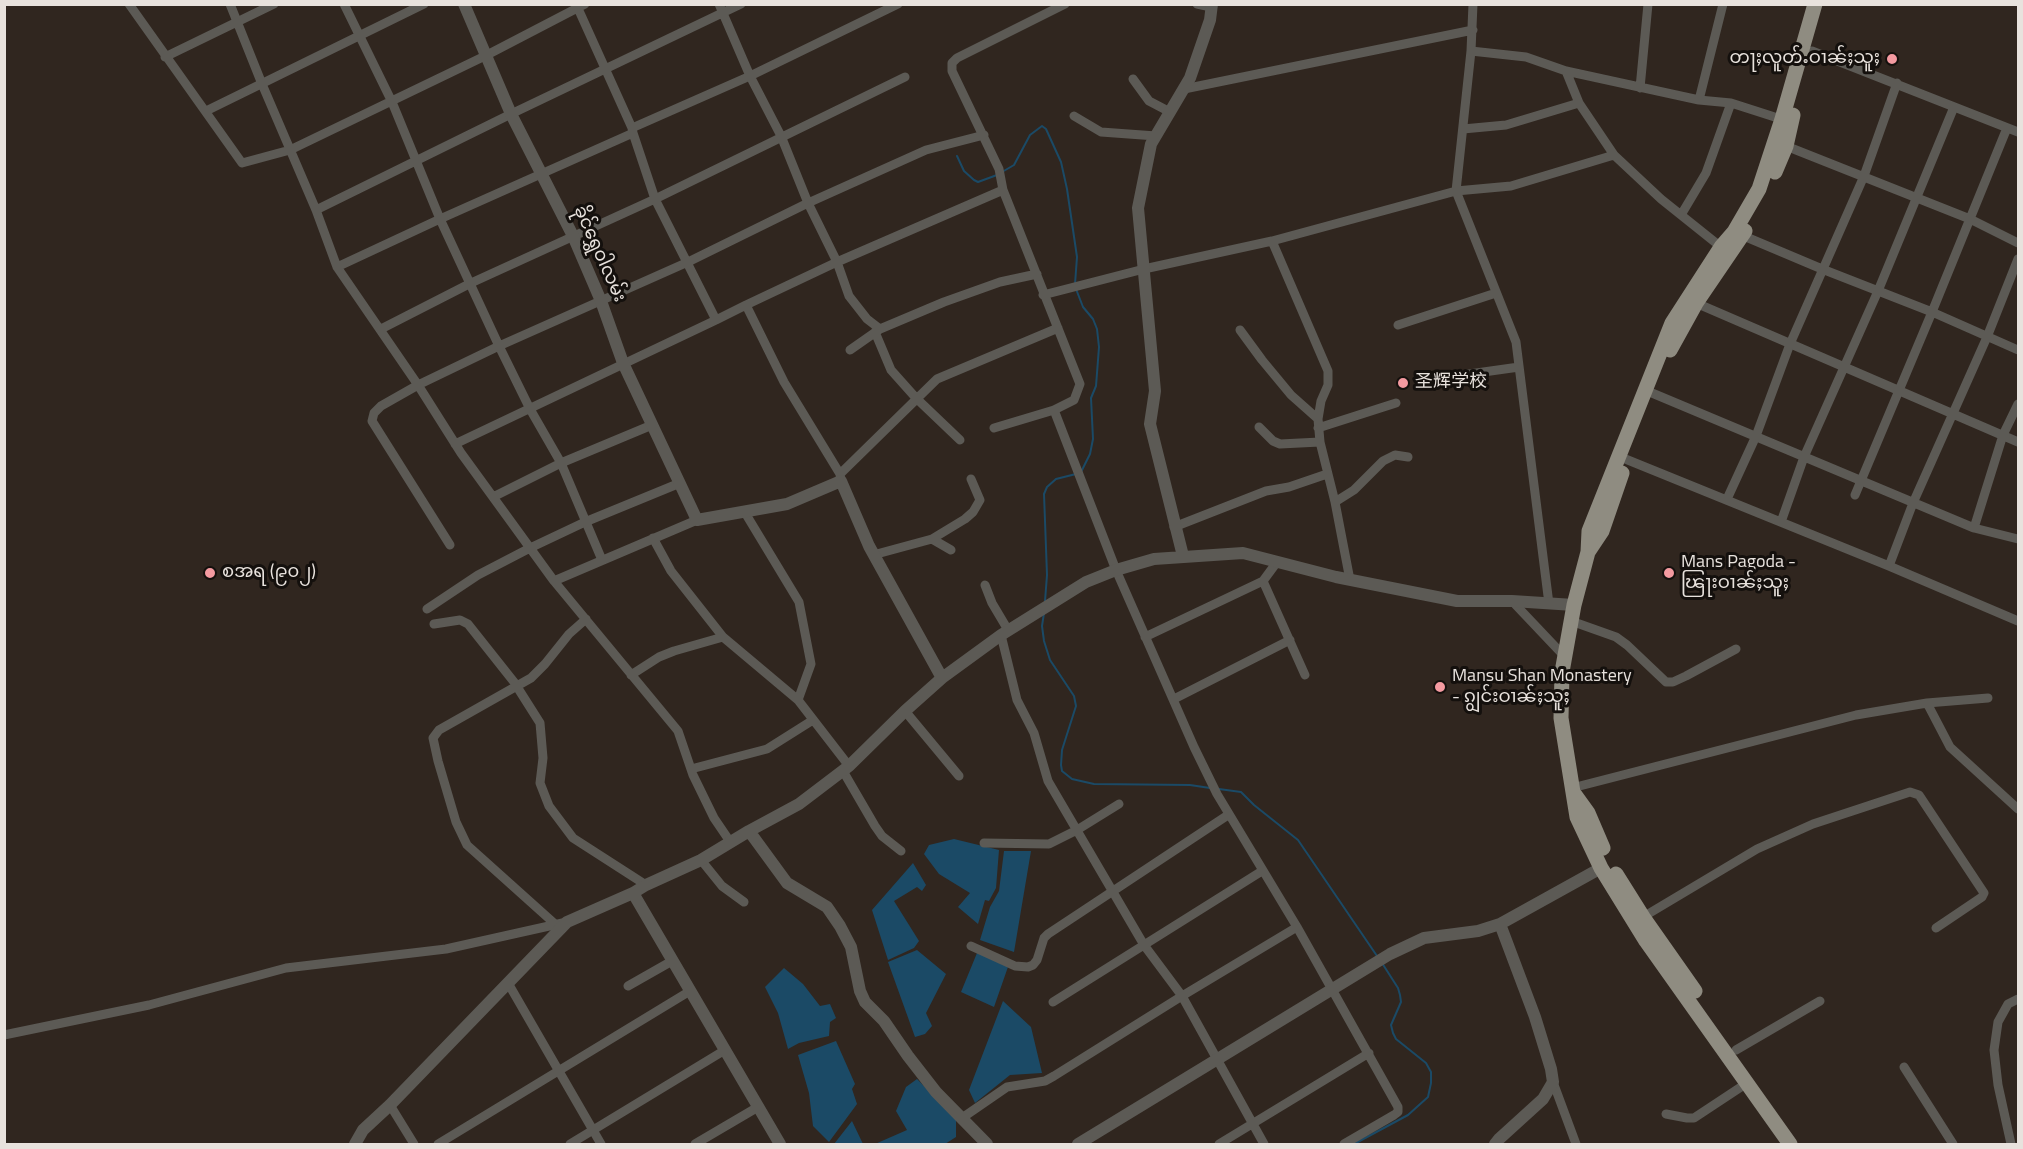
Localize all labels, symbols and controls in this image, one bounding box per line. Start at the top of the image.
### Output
place label: တႃႈလူတ်ႉဝၢၼ်ႈသူႈ [1730,48,1880,70]
marker: တႃႈလူတ်ႉဝၢၼ်ႈသူႈ [1885,52,1899,66]
street label: ခိုင်ရွှေဝါလမ်း [568,203,630,305]
place label: 圣辉学校 [1415,372,1487,394]
marker: 圣辉学校 [1396,376,1410,390]
place label: Mans Pagoda - ၽြႃးဝၢၼ်ႈသူႈ [1681,552,1796,594]
place label: စအရ (၉၀၂) [222,562,316,584]
marker: စအရ (၉၀၂) [203,566,217,580]
marker: Mans Pagoda - ၽြႃးဝၢၼ်ႈသူႈ [1662,566,1676,580]
place label: Mansu Shan Monastery - ၵျွင်းဝၢၼ်ႈသူႈ [1452,666,1632,708]
marker: Mansu Shan Monastery - ၵျွင်းဝၢၼ်ႈသူႈ [1433,680,1447,694]

